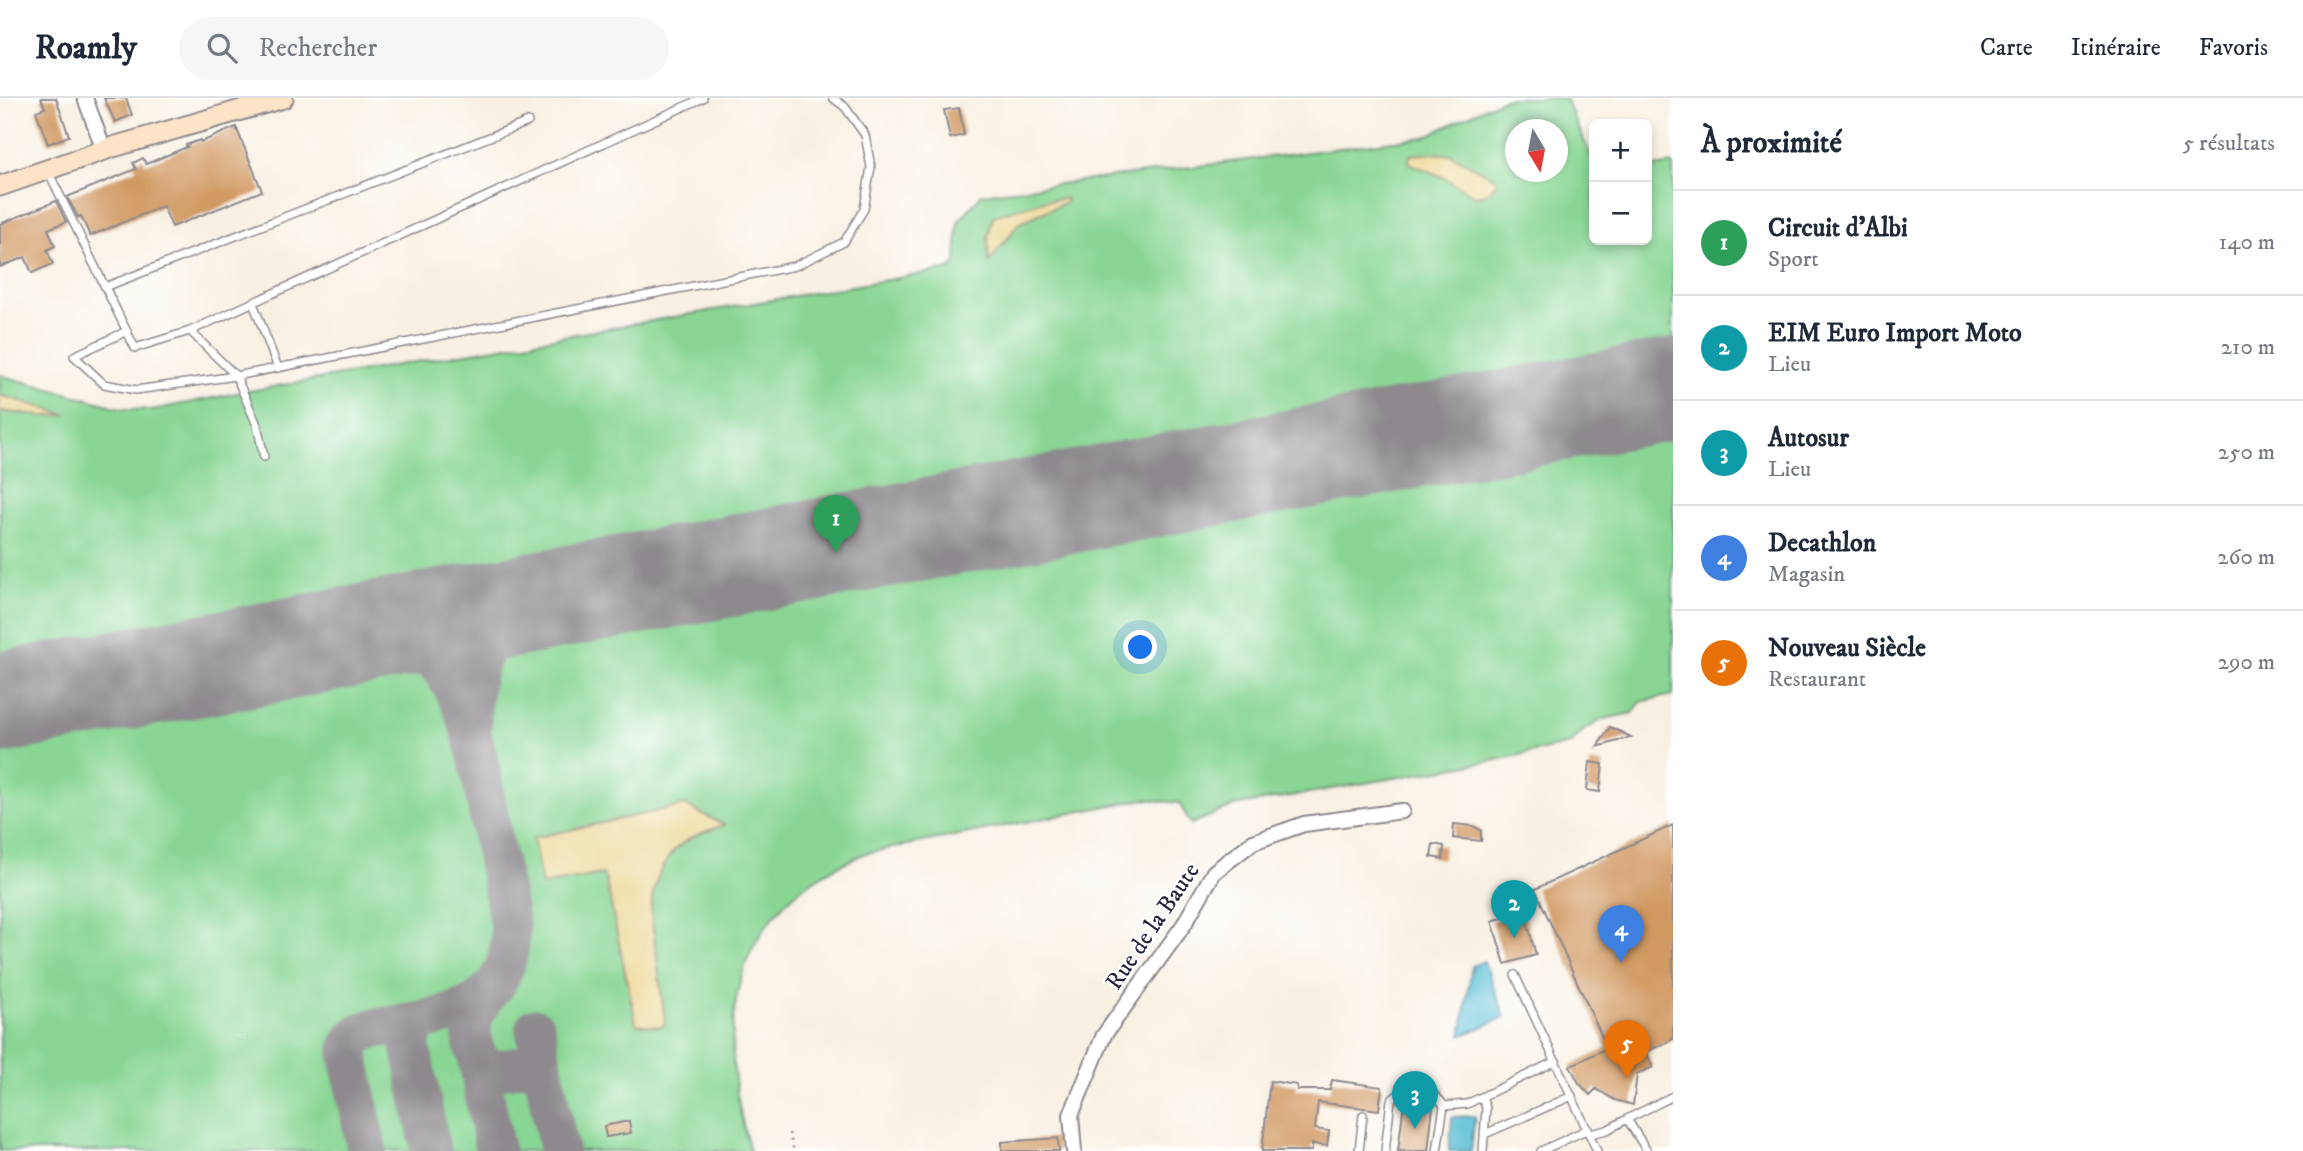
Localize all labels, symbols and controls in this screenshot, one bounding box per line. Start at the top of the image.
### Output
search box [179,17,669,80]
text: Roamly [35,28,137,69]
icon: search [203,29,241,67]
text: Rechercher [259,32,377,65]
text: Carte [1980,33,2033,63]
text: Itinéraire [2071,33,2161,63]
text: Favoris [2199,33,2268,63]
north arrow [1505,119,1568,182]
map controls [1589,119,1652,245]
button: + [1589,119,1652,182]
text: À proximité [1701,125,1842,162]
text: 5 résultats [2183,129,2275,158]
button: − [1589,182,1652,245]
text: Circuit d'Albi [1768,212,1908,245]
text: 1 [1720,228,1728,257]
text: 140 m [2219,228,2275,257]
text: Sport [1768,245,1819,274]
text: EIM Euro Import Moto [1768,317,2022,350]
text: 2 [1718,333,1730,362]
text: 210 m [2221,333,2275,362]
text: Lieu [1768,350,1811,379]
text: Autosur [1768,422,1849,455]
text: 3 [1720,438,1728,467]
text: 250 m [2218,438,2275,467]
text: Lieu [1768,455,1811,484]
pin: 1 [813,495,859,553]
text: Decathlon [1768,527,1876,560]
text: 4 [1717,543,1731,572]
text: 260 m [2217,543,2275,572]
text: Magasin [1768,560,1845,589]
your location [1123,630,1157,664]
text: Nouveau Siècle [1768,632,1926,665]
text: 5 [1718,648,1730,677]
text: 290 m [2218,648,2275,677]
text: Restaurant [1768,665,1866,694]
street label: Rue de la Baute [1099,857,1206,996]
pin: 2 [1491,880,1537,938]
pin: 4 [1598,905,1644,963]
pin: 5 [1604,1020,1650,1078]
pin: 3 [1392,1071,1438,1129]

